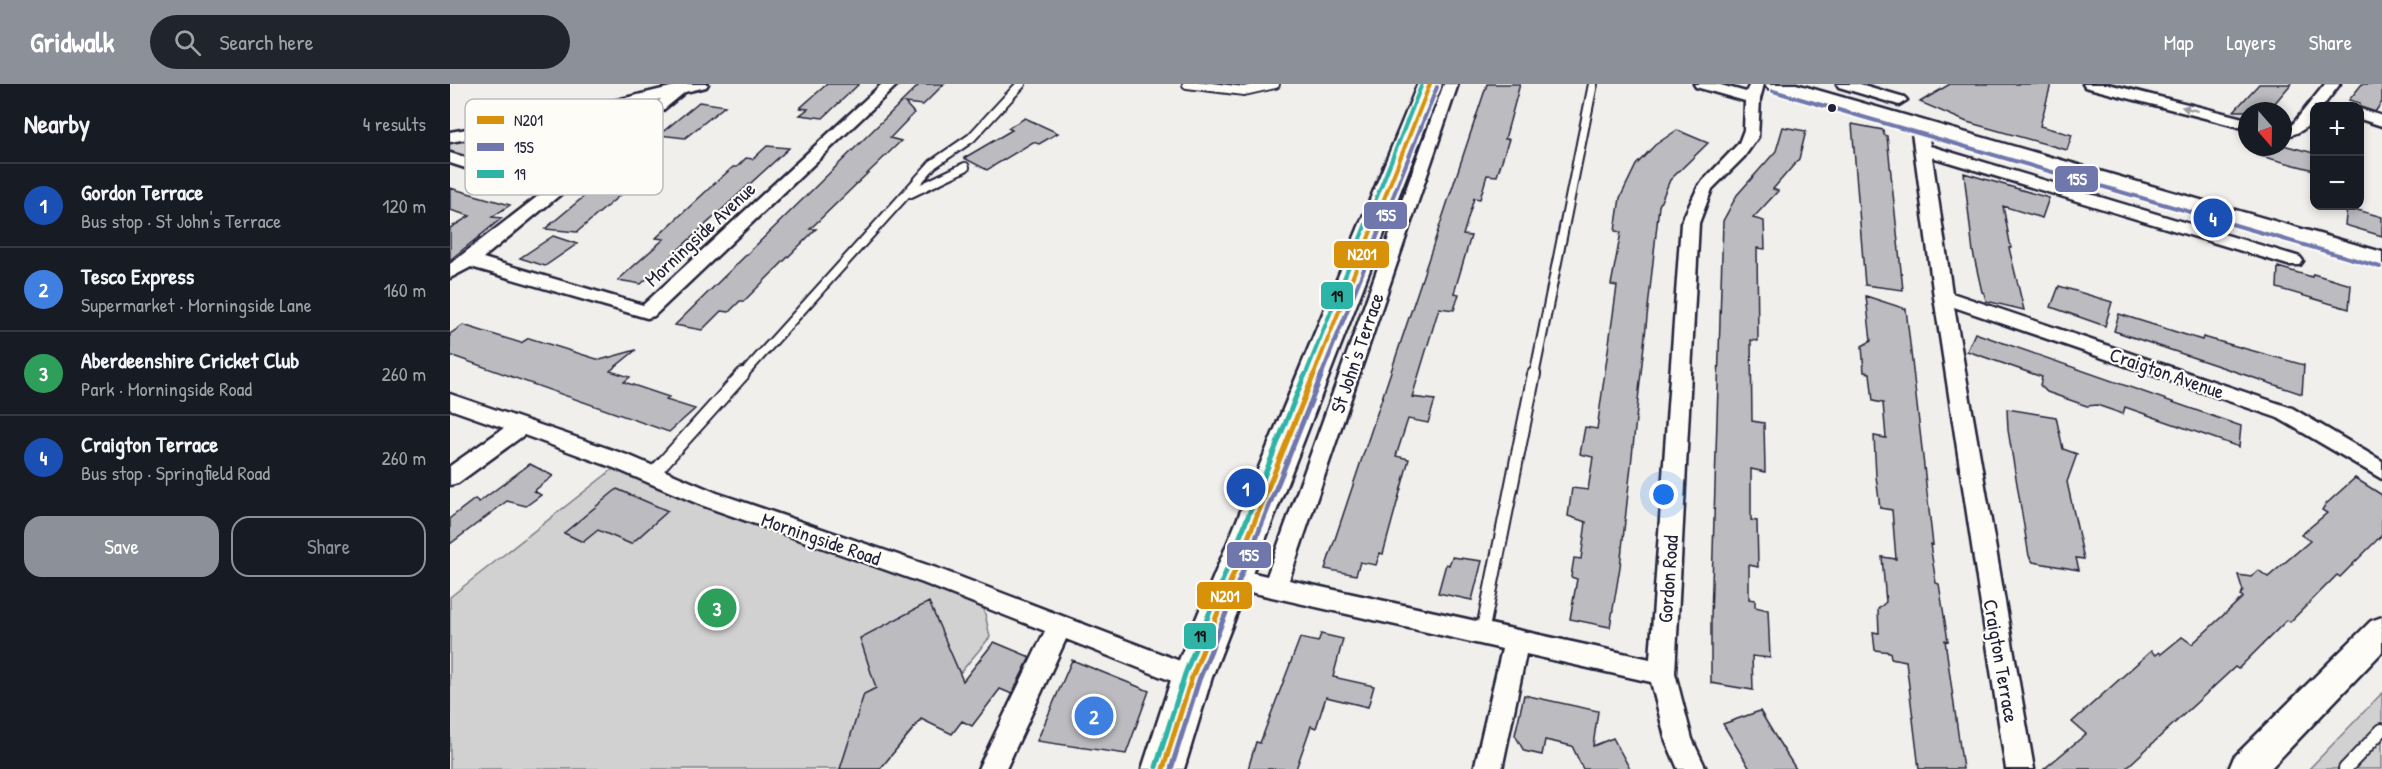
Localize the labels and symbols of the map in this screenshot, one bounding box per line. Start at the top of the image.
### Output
legend [465,99,663,195]
unlabelled marker [1826,102,1838,114]
north arrow [2238,102,2292,156]
one-way arrow [2181,104,2200,114]
text: N201 [514,109,543,131]
text: 15S [514,136,535,158]
text: 19 [514,163,526,185]
line badge: 15S [2054,165,2099,193]
text: 15S [2067,168,2088,190]
street label: Morningside Avenue [638,175,761,292]
pin: 4 [2194,196,2232,240]
line badge: 15S [1363,201,1408,230]
text: 15S [1376,204,1397,226]
line badge: N201 [1333,240,1390,269]
text: N201 [1348,243,1377,265]
line badge: 19 [1320,281,1354,310]
text: 19 [1331,285,1343,307]
street label: St John's Terrace [1323,289,1390,417]
street label: Craigton Avenue [2106,340,2228,405]
pin: 1 [1226,466,1266,510]
your location [1649,480,1678,509]
street label: Morningside Road [758,506,885,572]
street label: Gordon Road [1651,534,1684,624]
line badge: 15S [1226,541,1272,569]
text: 15S [1239,544,1260,566]
line badge: N201 [1196,581,1253,610]
text: N201 [1211,585,1240,607]
pin: 3 [698,586,736,630]
street label: Craigton Terrace [1977,597,2026,725]
line badge: 19 [1183,622,1217,650]
text: 19 [1194,625,1206,647]
pin: 2 [1074,694,1114,738]

